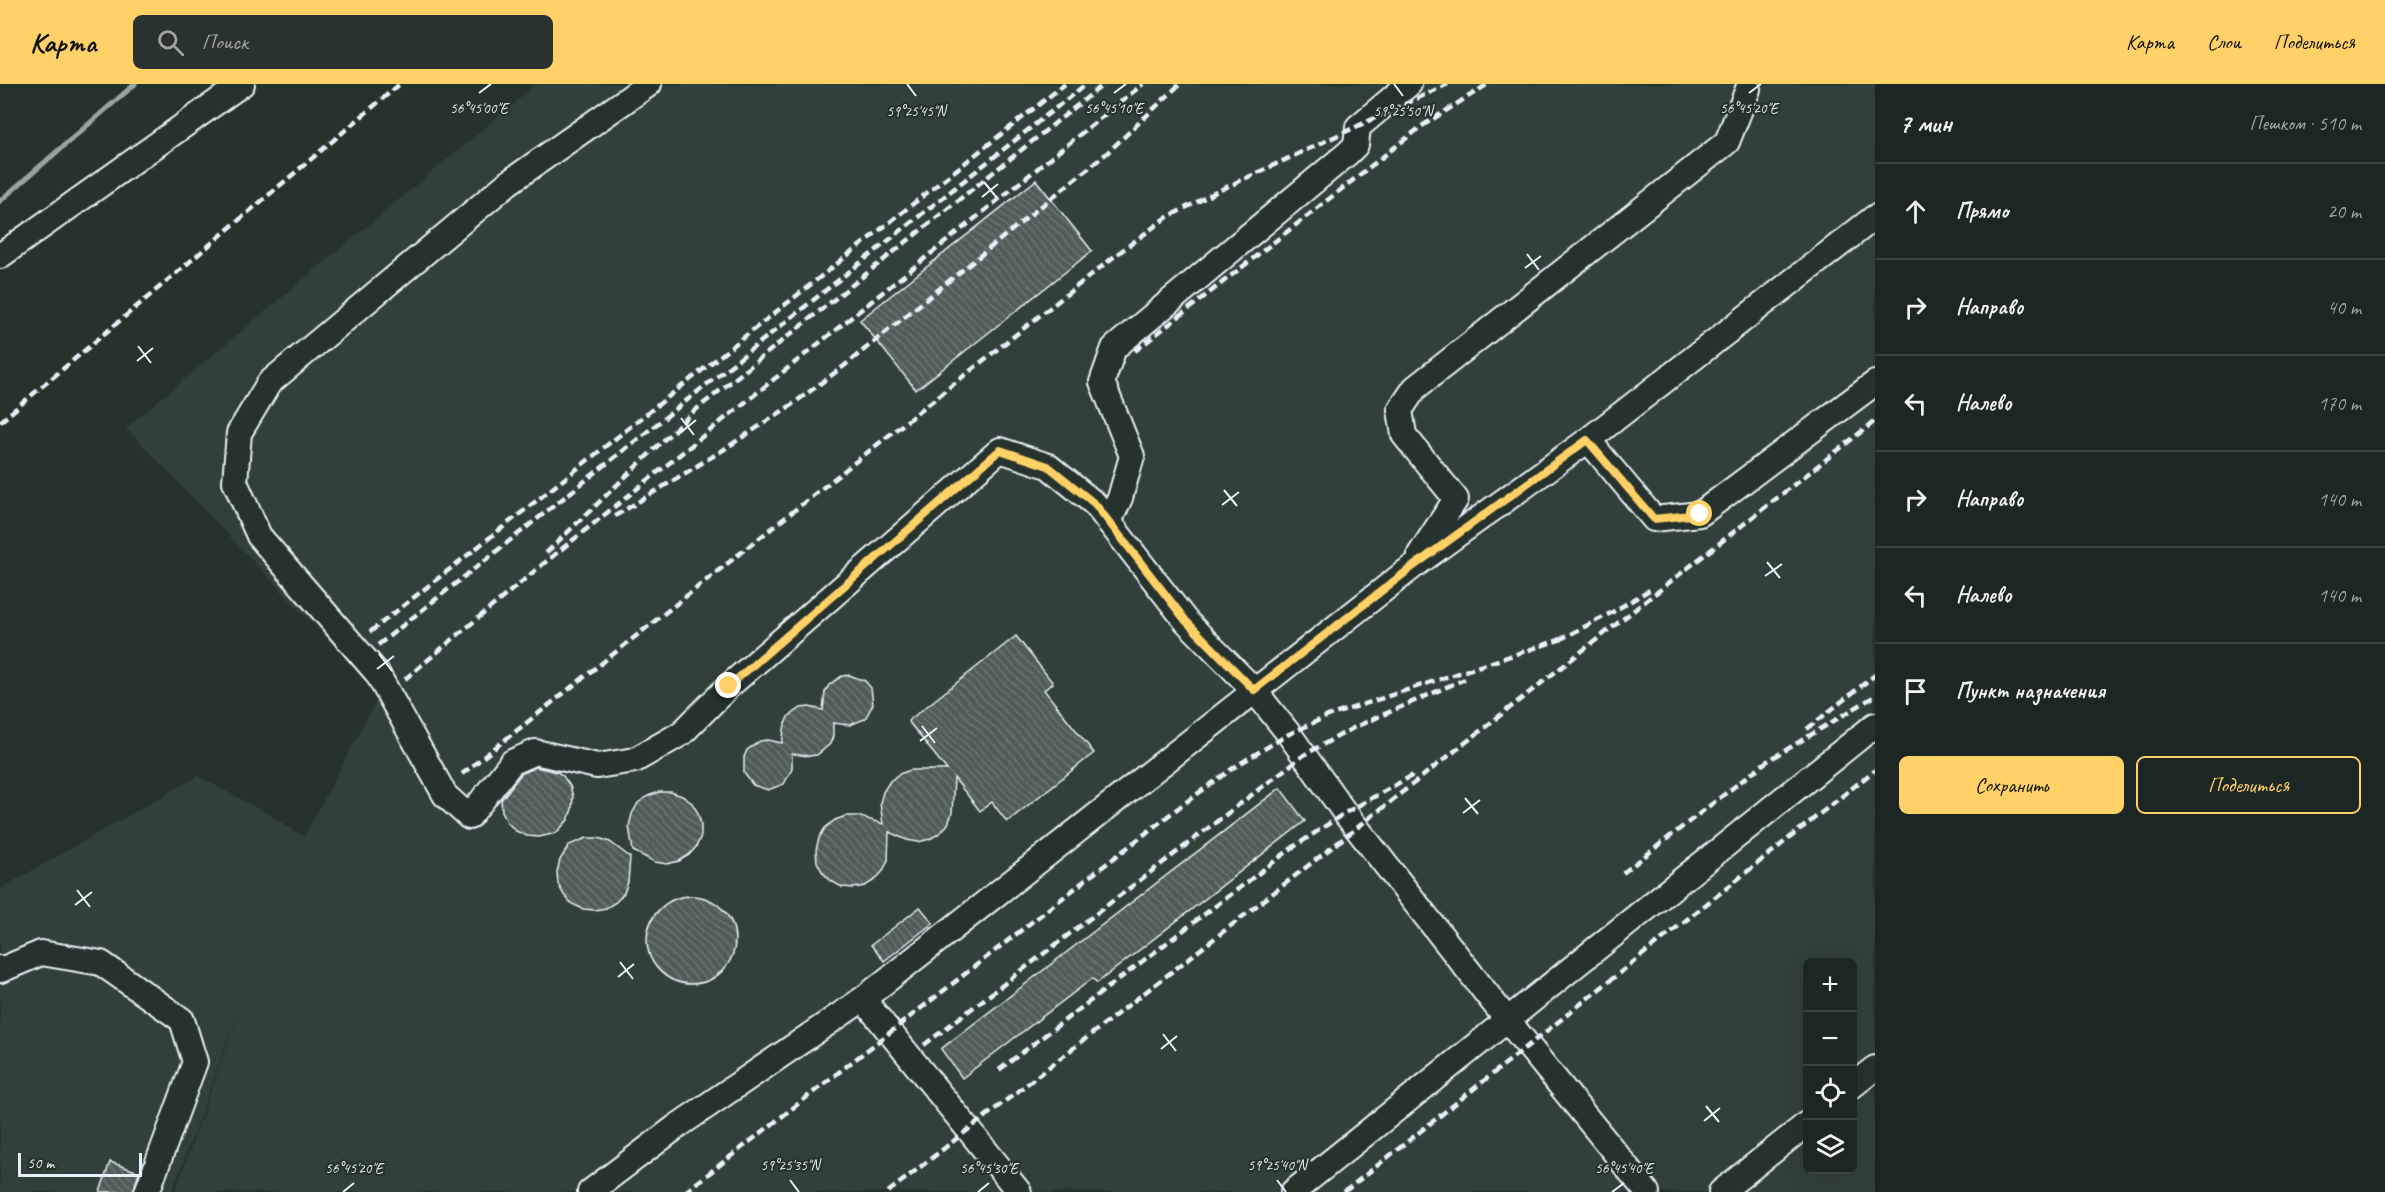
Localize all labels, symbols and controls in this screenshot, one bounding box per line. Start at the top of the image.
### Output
search box [133,15,553,69]
text: Карта [30,25,97,60]
icon: search [154,26,187,59]
text: Поиск [202,28,248,56]
text: Карта [2126,29,2174,55]
text: Слои [2207,29,2241,55]
text: Поделиться [2274,29,2355,55]
text: 56°45'00"E [450,99,510,118]
text: 56°45'10"E [1085,99,1145,118]
text: 56°45'20"E [1720,99,1780,118]
text: 59°25'45"N [886,102,949,121]
text: 59°25'50"N [1373,102,1436,121]
text: 7 мин [1899,107,1952,140]
text: Пешком · 510 m [2249,111,2361,136]
icon: ahead [1899,195,1932,228]
text: Прямо [1956,197,2008,225]
text: 20 m [2327,199,2361,224]
icon: right [1899,291,1932,324]
text: Направо [1956,293,2023,321]
text: 40 m [2327,295,2361,320]
icon: left [1899,387,1932,420]
text: Налево [1956,389,2012,417]
text: 170 m [2318,391,2361,416]
icon: right [1899,483,1932,516]
text: Направо [1956,485,2023,513]
text: 140 m [2318,487,2361,512]
route start [1686,500,1712,526]
icon: left [1899,579,1932,612]
text: Налево [1956,581,2012,609]
text: 140 m [2318,583,2361,608]
route end [715,672,741,698]
icon: arrive [1899,675,1932,708]
text: Пункт назначения [1956,677,2105,705]
button: Сохранить [1899,756,2124,814]
button: Поделиться [2136,756,2361,814]
map controls [1803,958,1857,1174]
button: + [1803,958,1857,1012]
button: − [1803,1012,1857,1066]
button: locate [1803,1066,1857,1120]
button: layers [1803,1120,1857,1174]
scale bar [18,1150,142,1178]
text: 50 m [27,1153,54,1173]
text: 59°25'35"N [760,1156,823,1175]
text: 59°25'40"N [1247,1156,1310,1175]
text: 56°45'20"E [325,1159,385,1178]
text: 56°45'30"E [960,1159,1020,1178]
text: 56°45'40"E [1595,1159,1655,1178]

